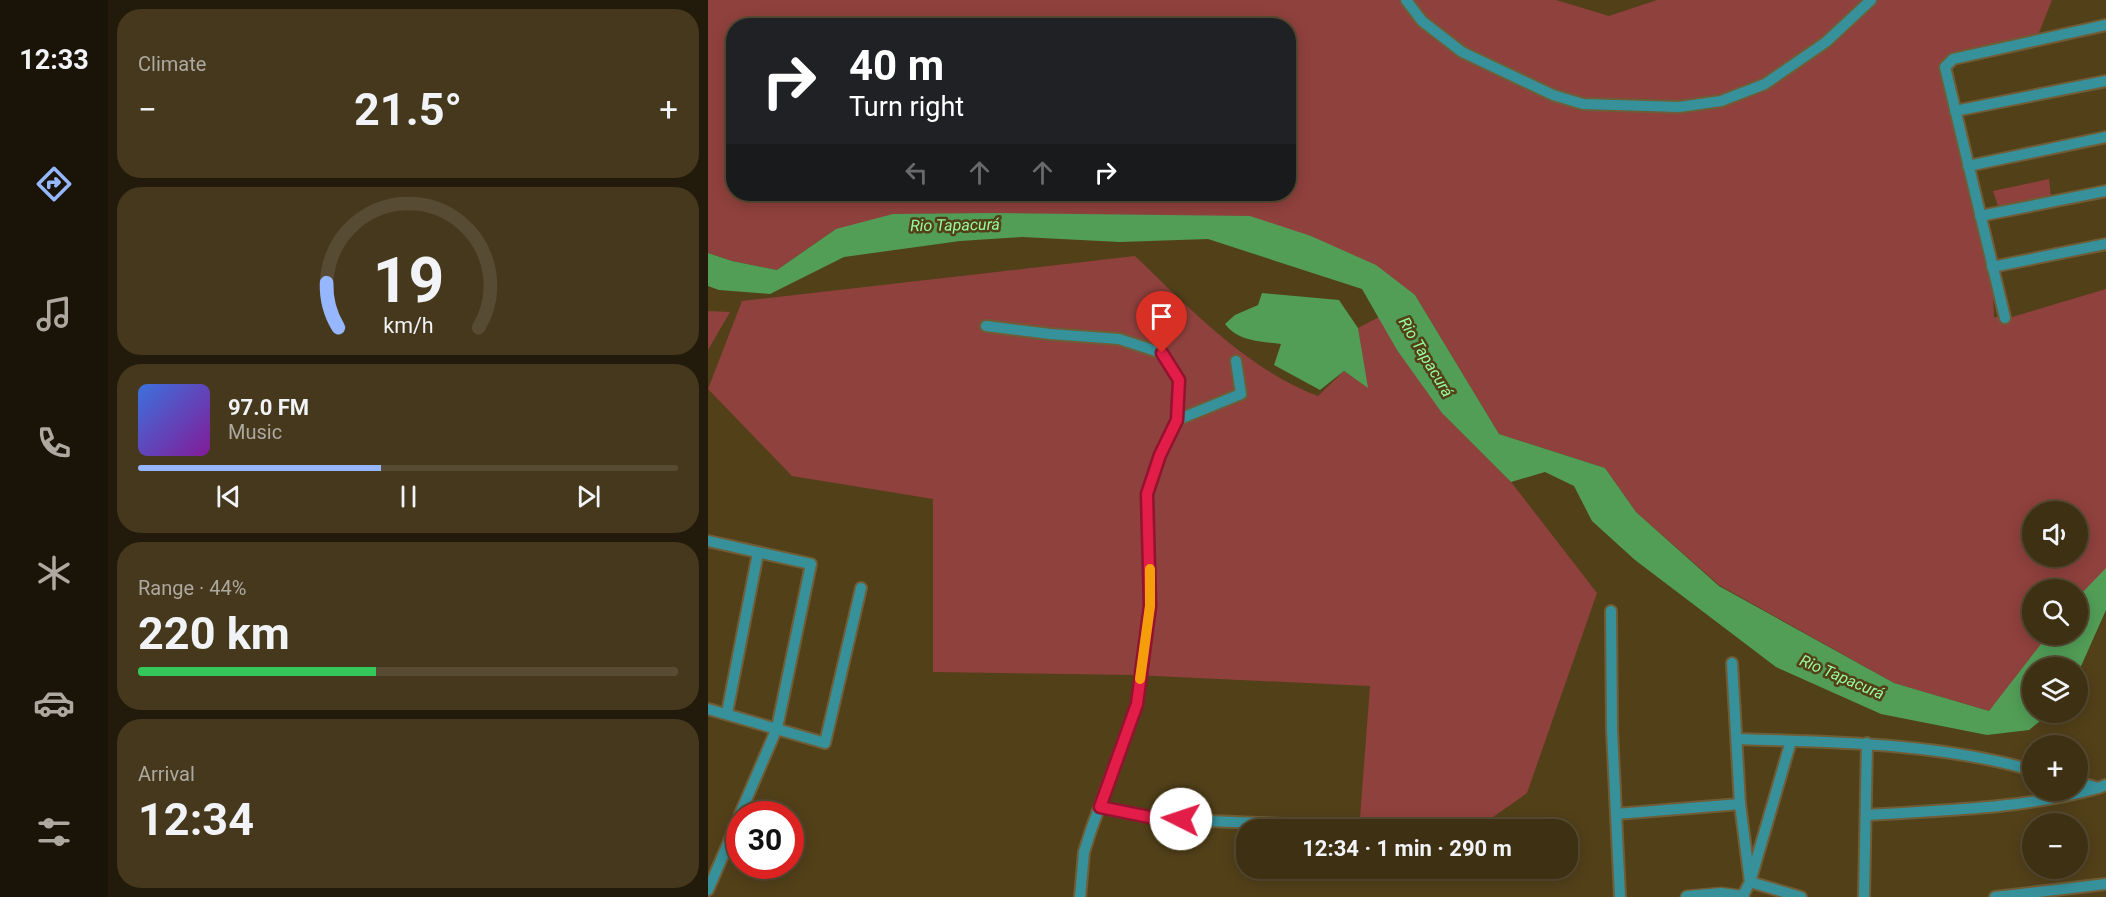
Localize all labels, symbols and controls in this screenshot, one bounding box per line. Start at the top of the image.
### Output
text: 40 m [849,41,944,90]
icon: right [750,42,828,120]
text: 12:33 [19,44,89,76]
text: Climate [138,52,206,76]
text: 21.5° [354,83,462,136]
text: − [138,90,157,129]
text: + [659,90,678,129]
text: Turn right [849,91,964,123]
icon: left [900,156,933,189]
icon: ahead [963,156,996,189]
icon: ahead [1026,156,1059,189]
icon: right [1089,156,1122,189]
icon: directions [33,163,75,205]
water label: Rio Tapacurá [910,215,1001,235]
text: 19 [372,244,444,317]
pin [1136,291,1187,353]
icon: music [33,293,75,335]
icon: arrive [1145,300,1178,333]
text: km/h [383,313,433,338]
water label: Rio Tapacurá [1395,314,1458,401]
text: 97.0 FM [228,395,309,420]
text: Music [228,420,282,444]
icon: phone [33,422,75,464]
icon: previous [212,480,245,513]
icon: pause [392,480,425,513]
icon: next [572,480,605,513]
map controls [2022,501,2088,879]
button: sound [2022,501,2088,567]
icon: climate [33,552,75,594]
text: Range · 44% [138,576,246,600]
button: search [2022,579,2088,645]
text: 220 km [138,607,290,660]
water label: Rio Tapacurá [1797,651,1888,704]
button: layers [2022,657,2088,723]
icon: car [33,682,75,724]
button: + [2022,735,2088,801]
text: Arrival [138,762,195,786]
position arrow [1149,787,1213,851]
text: 12:34 [138,793,254,846]
speed limit sign: 30 [726,801,804,879]
icon: filters [33,811,75,853]
button: − [2022,813,2088,879]
text: 12:34 · 1 min · 290 m [1302,836,1512,861]

